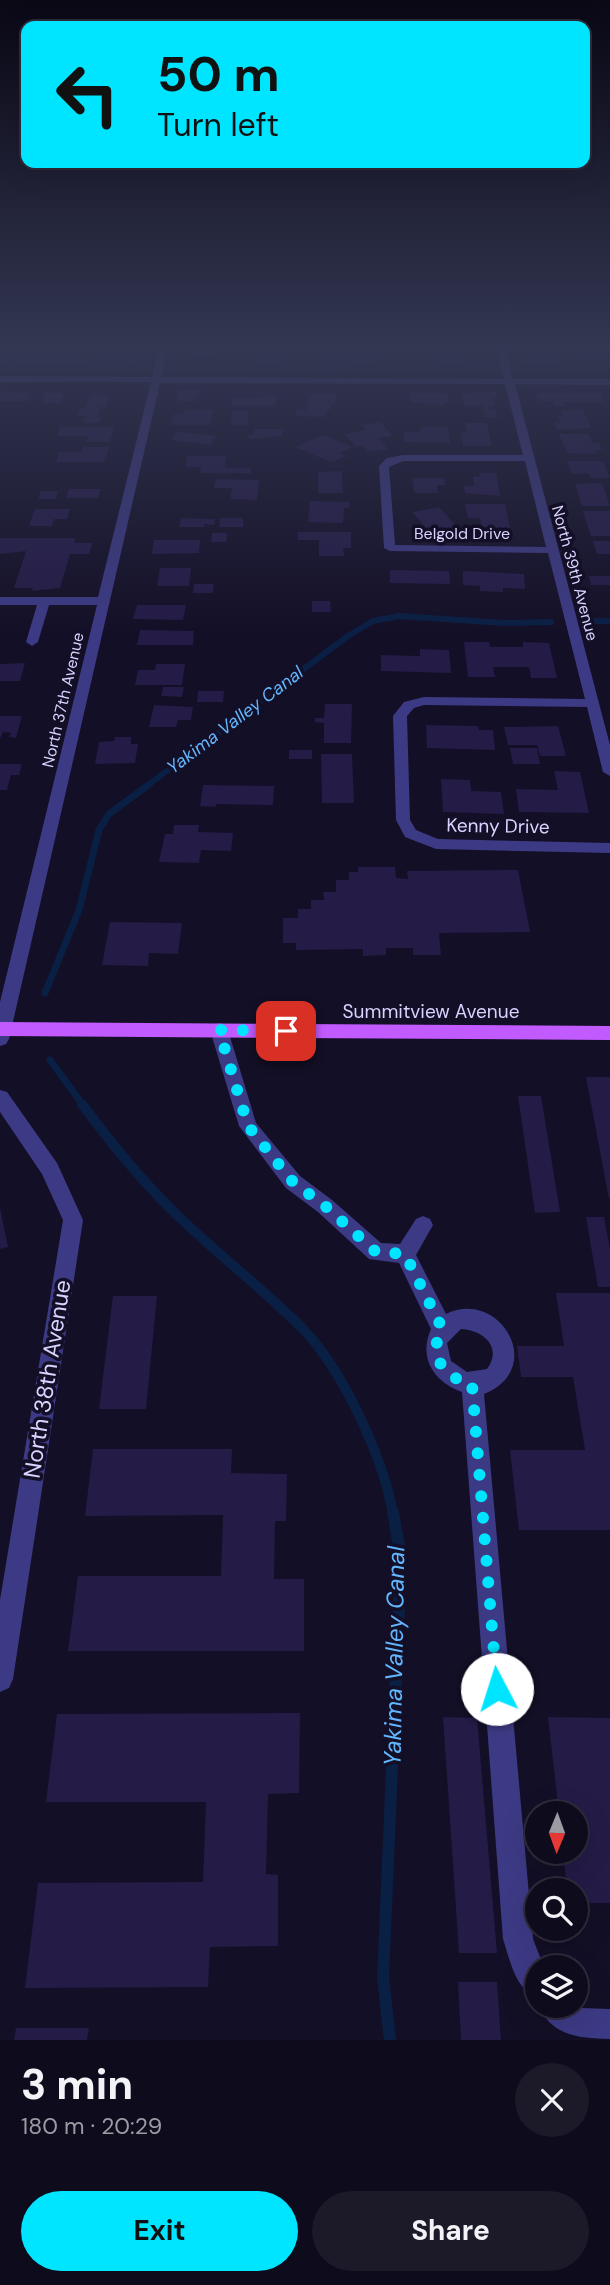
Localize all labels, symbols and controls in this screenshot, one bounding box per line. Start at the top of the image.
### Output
text: 50 m [157,42,280,106]
icon: left [42,49,133,140]
text: Turn left [157,104,279,146]
street label: North 39th Avenue [547,503,603,643]
street label: Belgold Drive [414,523,510,544]
street label: North 37th Avenue [37,630,89,770]
water label: Yakima Valley Canal [162,660,309,779]
street label: Kenny Drive [446,813,550,839]
street label: Summitview Avenue [343,999,519,1024]
pin [256,1001,316,1061]
icon: arrive [267,1012,305,1050]
street label: North 38th Avenue [17,1278,77,1480]
water label: Yakima Valley Canal [377,1545,411,1766]
position arrow [460,1652,534,1726]
north arrow [525,1801,588,1864]
map controls [525,1801,588,2018]
button: search [525,1878,588,1941]
button: layers [525,1955,588,2018]
text: 3 min [21,2057,133,2112]
button: close [515,2063,589,2137]
text: 180 m · 20:29 [21,2111,162,2141]
button: Exit [21,2191,298,2271]
button: Share [312,2191,589,2271]

